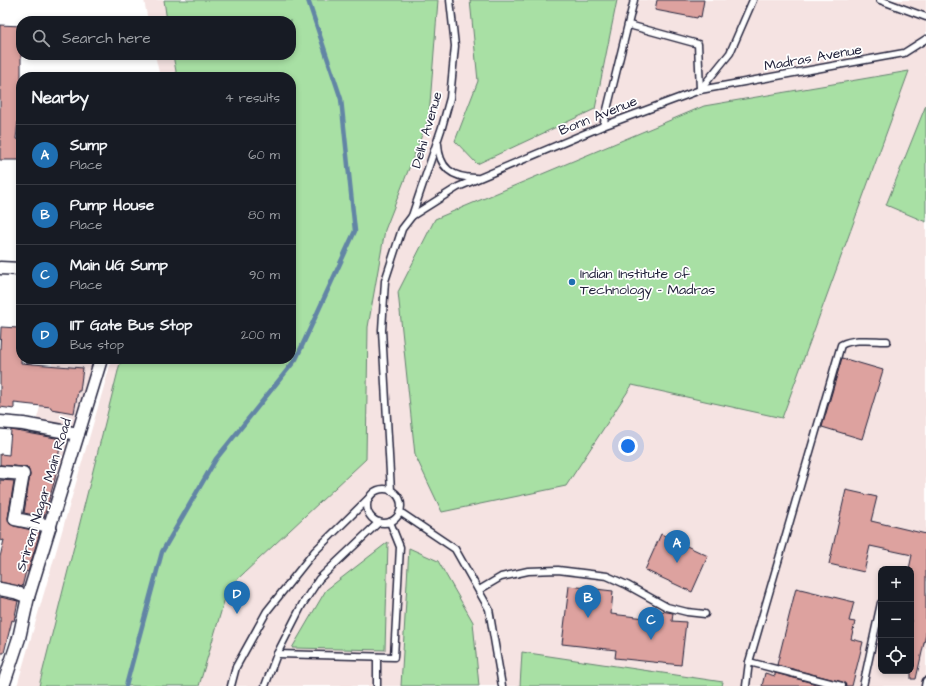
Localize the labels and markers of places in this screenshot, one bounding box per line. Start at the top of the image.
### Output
place label: Indian Institute of Technology - Madras [580,264,715,300]
marker: Indian Institute of Technology - Madras [567,277,577,287]
pin: A [664,530,690,563]
pin: D [224,581,250,614]
pin: B [575,585,601,618]
pin: C [638,607,664,640]

